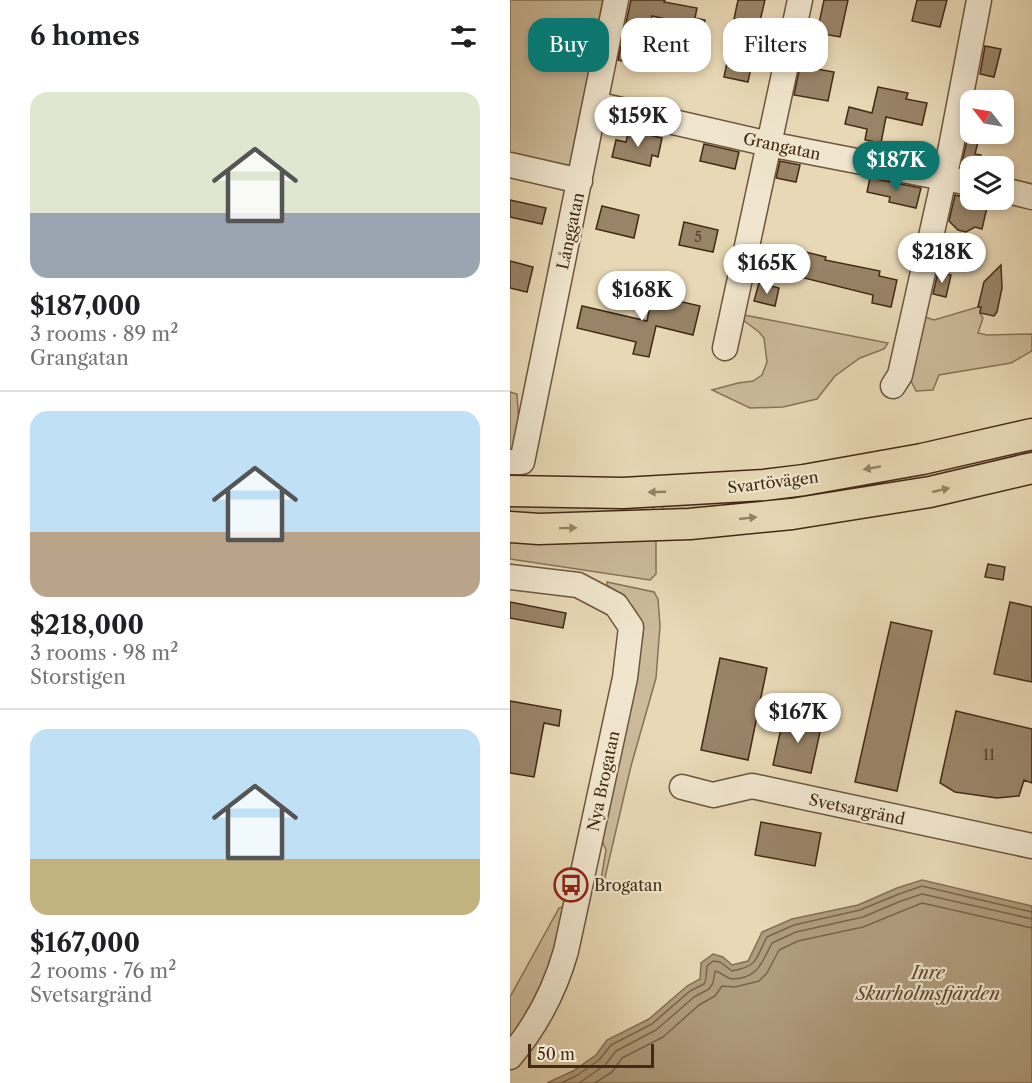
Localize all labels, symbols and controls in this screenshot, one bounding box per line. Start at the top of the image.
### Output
chip: Buy [528,18,609,72]
chip: Rent [621,18,711,72]
chip: Filters [723,18,828,72]
text: 6 homes [30,20,140,52]
icon: filters [447,20,480,53]
north arrow [960,90,1014,144]
map controls [960,90,1014,210]
pin: $159K [596,97,680,148]
text: $159K [608,104,668,128]
street label: Grangatan [741,128,823,164]
icon: home [201,131,309,239]
pin: $187K [854,141,938,192]
text: $187K [867,148,925,172]
button: layers [960,156,1014,210]
street label: Långgatan [552,191,588,271]
house number: 5 [694,228,702,246]
pin: $218K [900,233,984,284]
text: $218K [912,240,972,264]
pin: $165K [725,244,809,295]
text: $165K [737,251,797,275]
pin: $168K [600,271,684,322]
text: $168K [612,278,672,302]
text: $187,000 [30,290,141,322]
text: 3 rooms · 89 m² [30,322,178,346]
text: Grangatan [30,346,129,370]
icon: home [201,450,309,558]
one-way arrow [862,464,881,473]
street label: Svartövägen [726,466,820,498]
one-way arrow [932,484,950,494]
one-way arrow [647,487,666,497]
one-way arrow [739,513,758,523]
one-way arrow [559,523,578,533]
text: $218,000 [30,609,144,641]
text: 3 rooms · 98 m² [30,641,178,665]
text: Storstigen [30,665,126,689]
pin: $167K [756,693,840,744]
text: $167K [769,700,827,724]
street label: Nya Brogatan [583,729,623,833]
house number: 11 [983,746,995,764]
icon: home [201,768,309,876]
street label: Svetsargränd [807,789,907,829]
bus stop icon: Brogatan [553,867,589,903]
place label: Brogatan [594,875,662,895]
text: $167,000 [30,927,140,959]
text: 2 rooms · 76 m² [30,959,176,983]
water label: Inre Skurholmsfjärden [855,962,1000,1005]
text: Svetsargränd [30,983,152,1007]
scale bar [528,1041,654,1068]
text: 50 m [537,1044,575,1064]

